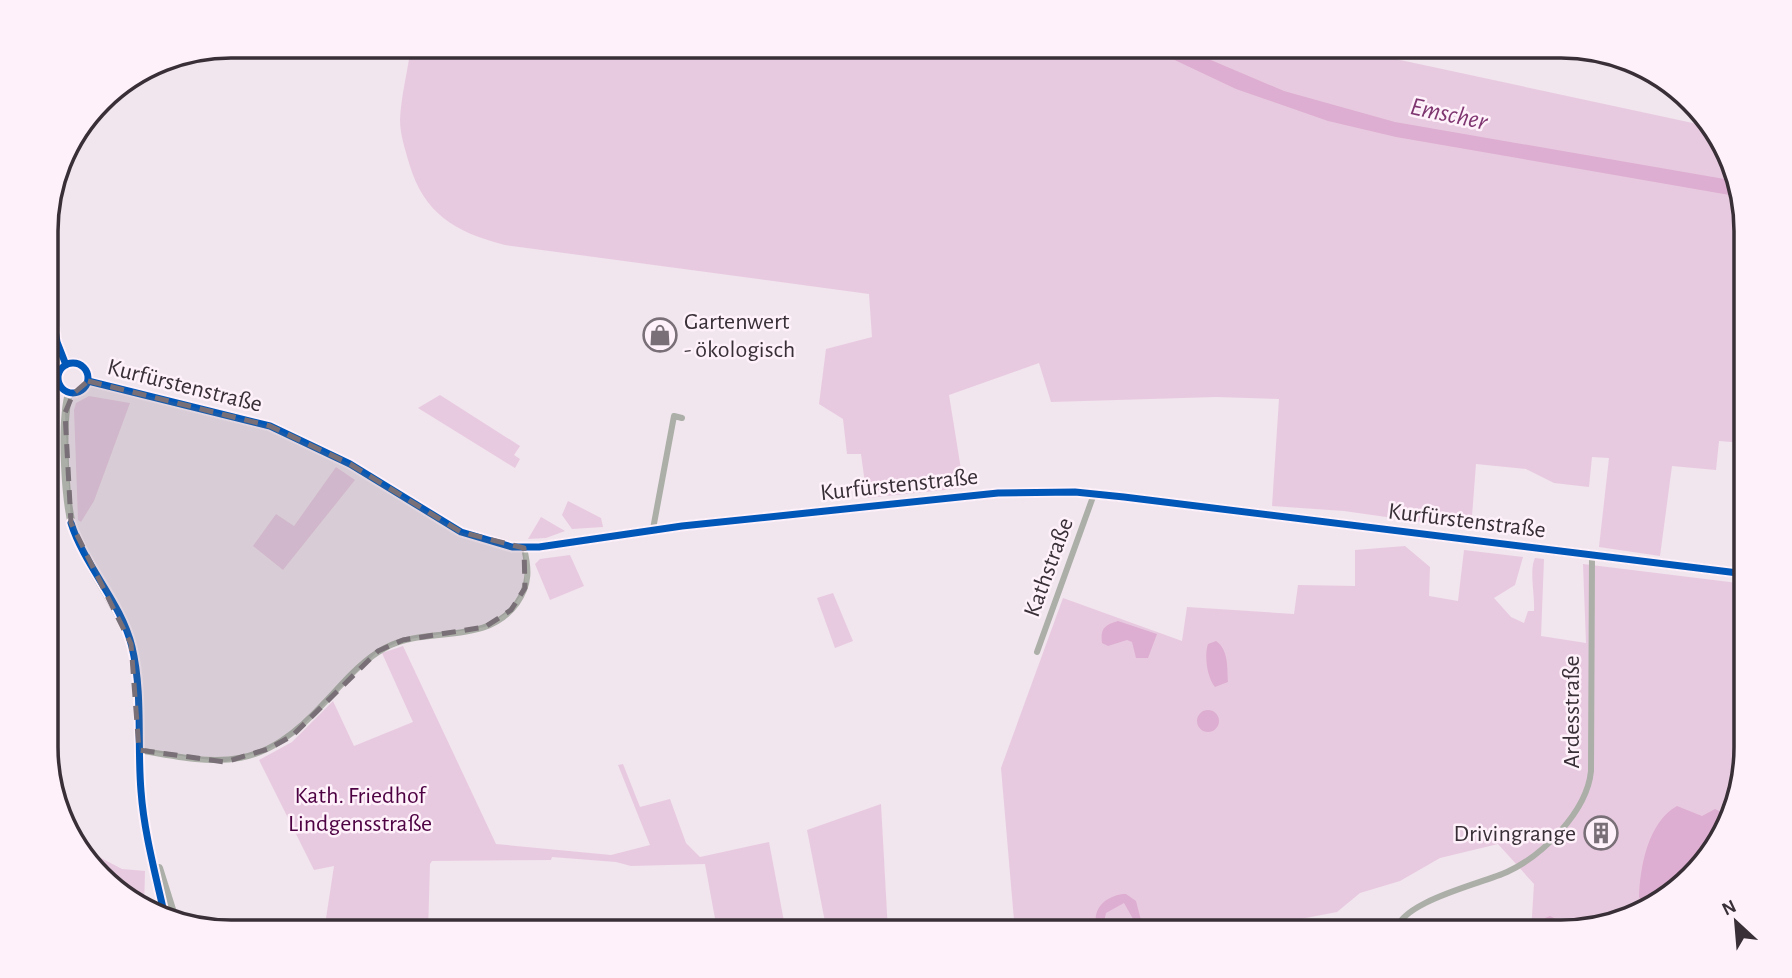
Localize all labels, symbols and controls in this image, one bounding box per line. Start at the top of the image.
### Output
water label: Emscher [1408,93,1491,135]
place label: Gartenwert - ökologisch [684,310,795,362]
shop icon: Gartenwert - ökologisch [641,316,679,354]
street label: Kurfürstenstraße [105,355,265,417]
street label: Kurfürstenstraße [819,465,979,505]
street label: Kurfürstenstraße [1387,499,1547,543]
street label: Kathstraße [1020,515,1078,620]
street label: Ardesstraße [1560,655,1584,769]
park label: Kath. Friedhof Lindgensstraße [288,784,432,836]
building icon: Drivingrange [1582,814,1620,852]
place label: Drivingrange [1453,822,1576,846]
north arrow [1701,887,1771,957]
text: N [1719,897,1739,920]

